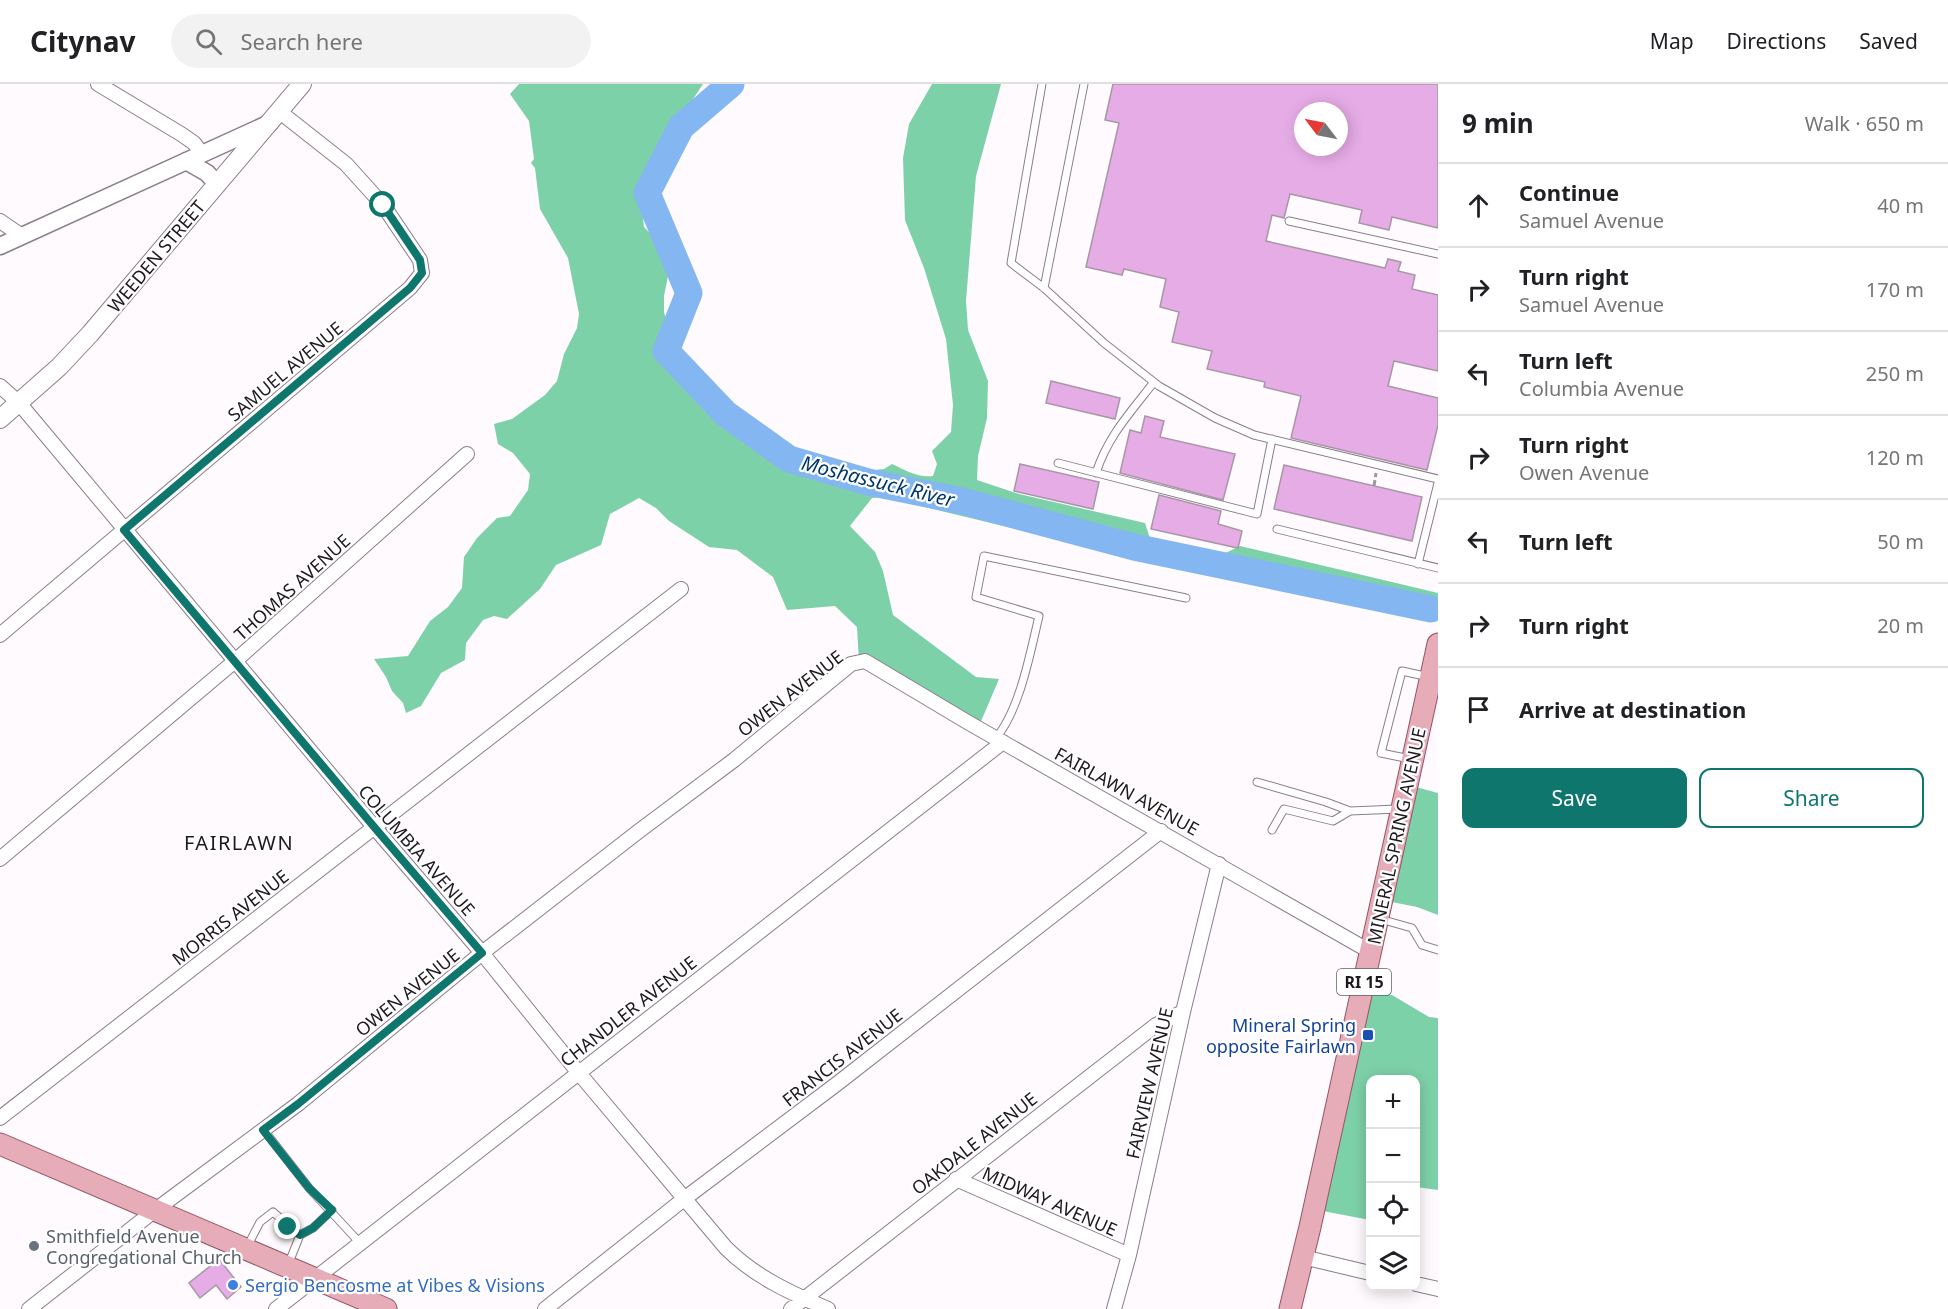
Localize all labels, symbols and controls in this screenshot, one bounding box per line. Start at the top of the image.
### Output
search box [171,14,591,68]
text: Citynav [30,22,135,60]
icon: search [192,25,225,58]
text: Search here [240,26,363,56]
text: Map [1650,27,1694,55]
text: Directions [1727,27,1826,55]
text: Saved [1859,27,1918,55]
north arrow [1294,102,1348,156]
text: 9 min [1462,105,1534,141]
text: Walk · 650 m [1805,110,1924,137]
text: Continue [1519,177,1619,207]
icon: ahead [1462,189,1495,222]
route start [369,191,395,217]
text: 40 m [1877,192,1924,219]
street label: WEEDEN STREET [102,195,210,317]
text: Samuel Avenue [1519,207,1664,234]
text: Turn right [1519,261,1629,291]
icon: right [1462,273,1495,306]
text: 170 m [1866,276,1924,303]
text: Samuel Avenue [1519,291,1664,318]
street label: SAMUEL AVENUE [222,316,348,426]
text: Turn left [1519,345,1613,375]
icon: left [1462,357,1495,390]
text: 250 m [1866,360,1924,387]
text: Columbia Avenue [1519,375,1684,402]
text: Turn right [1519,429,1629,459]
icon: right [1462,441,1495,474]
text: 120 m [1866,444,1924,471]
water label: Moshassuck River [799,449,958,513]
text: Owen Avenue [1519,459,1649,486]
icon: left [1462,525,1495,558]
text: Turn left [1519,526,1613,556]
street label: THOMAS AVENUE [229,528,355,646]
text: 50 m [1877,528,1924,555]
icon: right [1462,609,1495,642]
text: Turn right [1519,610,1629,640]
text: 20 m [1877,612,1924,639]
street label: OWEN AVENUE [732,644,848,742]
icon: arrive [1462,693,1495,726]
text: Arrive at destination [1519,694,1746,724]
street label: MINERAL SPRING AVENUE [1361,725,1431,947]
street label: FAIRLAWN AVENUE [1051,741,1203,841]
button: Save [1462,768,1687,828]
button: Share [1699,768,1924,828]
street label: COLUMBIA AVENUE [353,779,481,921]
district label: FAIRLAWN [184,829,294,856]
street label: MORRIS AVENUE [167,864,293,970]
street label: OWEN AVENUE [350,943,464,1041]
street label: CHANDLER AVENUE [555,950,701,1072]
road number: RI 15 [1337,969,1391,995]
street label: FRANCIS AVENUE [777,1003,907,1111]
street label: FAIRVIEW AVENUE [1120,1005,1178,1161]
place label: Mineral Spring opposite Fairlawn [1206,1013,1356,1058]
marker: Mineral Spring opposite Fairlawn [1361,1028,1375,1042]
map controls [1366,1075,1420,1291]
button: + [1366,1075,1420,1129]
street label: OAKDALE AVENUE [906,1086,1042,1200]
button: − [1366,1129,1420,1183]
street label: MIDWAY AVENUE [979,1161,1121,1241]
button: locate [1366,1183,1420,1237]
route end [274,1213,300,1239]
place label: Smithfield Avenue Congregational Church [46,1224,242,1269]
button: layers [1366,1237,1420,1291]
marker: Smithfield Avenue Congregational Church [27,1239,41,1253]
place label: Sergio Bencosme at Vibes & Visions [245,1273,545,1297]
marker: Sergio Bencosme at Vibes & Visions [226,1278,240,1292]

